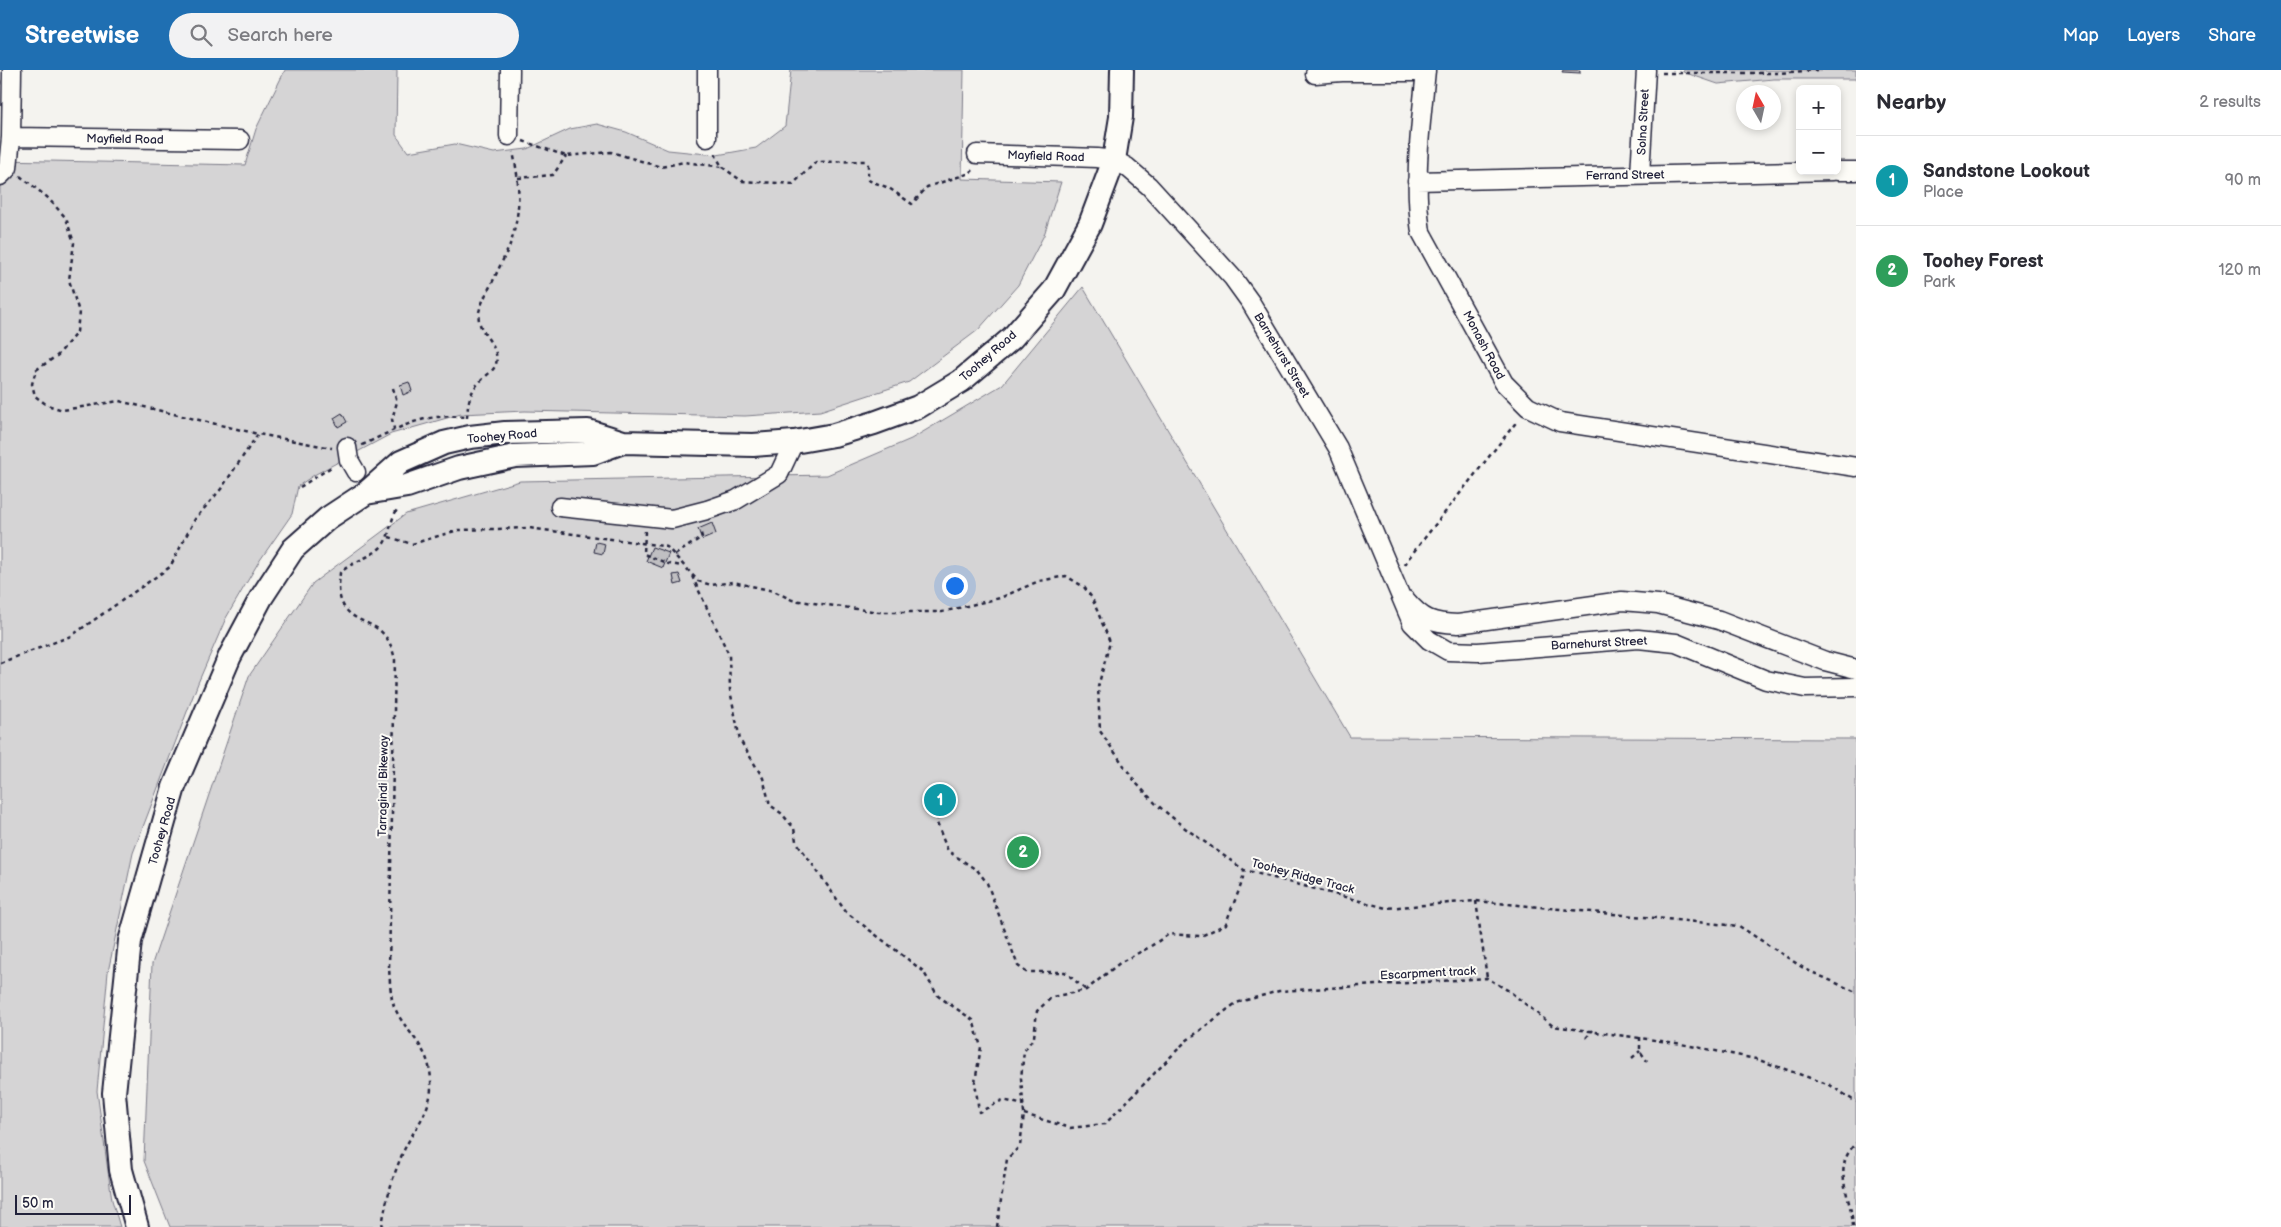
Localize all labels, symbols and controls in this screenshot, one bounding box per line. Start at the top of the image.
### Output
search box [169,13,519,58]
text: Streetwise [25,21,139,50]
icon: search [187,21,215,49]
text: Search here [227,24,333,47]
text: Map [2063,25,2099,46]
text: Layers [2127,25,2180,46]
text: Share [2208,25,2256,46]
north arrow [1736,85,1781,130]
map controls [1796,85,1841,175]
button: + [1796,85,1841,130]
street label: Solna Street [1634,88,1653,156]
text: Nearby [1876,90,1946,115]
text: 2 results [2199,93,2261,112]
button: − [1796,130,1841,175]
street label: Mayfield Road [86,131,164,148]
street label: Mayfield Road [1007,148,1085,165]
text: Sandstone Lookout [1923,160,2090,183]
street label: Ferrand Street [1586,167,1665,184]
text: 1 [1889,171,1895,190]
text: 90 m [2225,171,2261,190]
text: Place [1923,183,1964,202]
text: Toohey Forest [1923,250,2043,273]
text: 2 [1887,261,1897,280]
text: 120 m [2218,261,2261,280]
text: Park [1923,273,1955,292]
street label: Monash Road [1459,308,1508,382]
street label: Barnehurst Street [1250,310,1313,401]
street label: Toohey Road [957,328,1020,385]
street label: Toohey Road [466,426,538,447]
your location [942,573,968,599]
street label: Barnehurst Street [1550,633,1648,654]
street label: Tarragindi Bikeway [375,735,392,837]
pin: 1 [924,781,956,819]
street label: Toohey Road [146,795,179,867]
pin: 2 [1007,833,1039,871]
street label: Toohey Ridge Track [1250,856,1356,897]
street label: Escarpment track [1380,963,1476,983]
scale bar [15,1192,131,1215]
text: 50 m [22,1195,54,1212]

